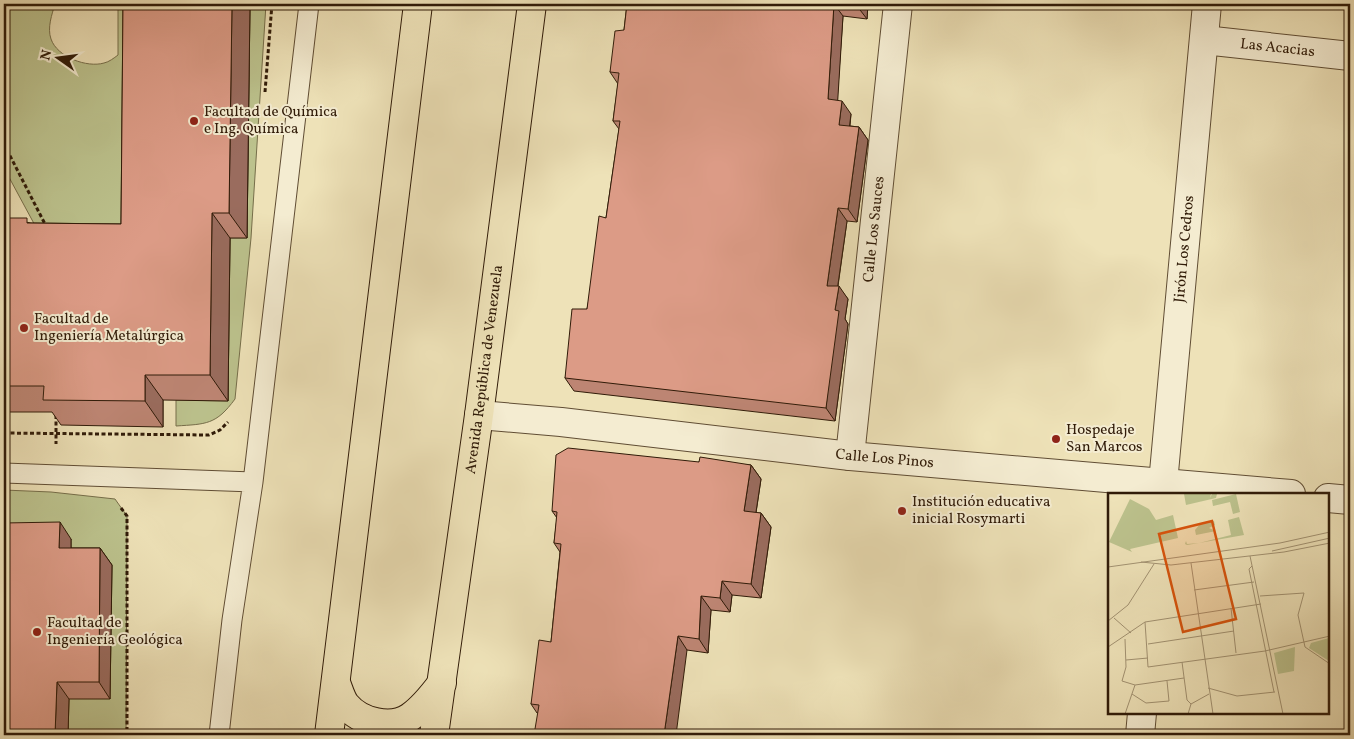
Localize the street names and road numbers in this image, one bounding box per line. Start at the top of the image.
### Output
street label: Las Acacias [1239,34,1316,63]
street label: Calle Los Sauces [858,175,890,283]
street label: Jirón Los Cedros [1169,194,1200,304]
street label: Avenida República de Venezuela [460,264,509,475]
street label: Calle Los Pinos [834,444,935,474]

